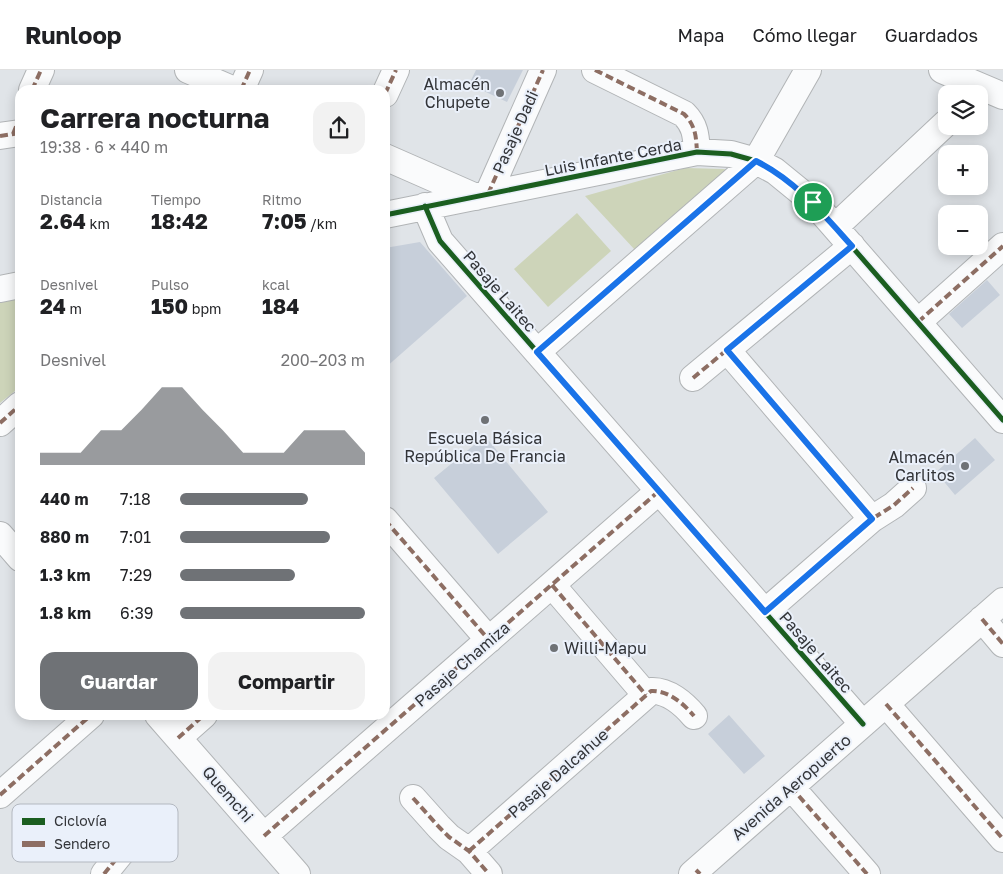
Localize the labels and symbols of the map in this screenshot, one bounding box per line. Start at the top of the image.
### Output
place label: Almacén Chupete [423,74,490,112]
street label: Pasaje Dadi [488,87,542,177]
marker: Almacén Chupete [494,87,506,99]
street label: Luis Infante Cerda [543,134,683,180]
pin [792,181,834,223]
street label: Pasaje Laitec [459,246,541,336]
marker: Escuela Básica República De Francia [479,414,491,426]
place label: Escuela Básica República De Francia [404,428,566,466]
place label: Almacén Carlitos [888,447,955,485]
marker: Almacén Carlitos [959,460,971,472]
street label: Pasaje Laitec [775,607,857,697]
street label: Pasaje Chamiza [410,617,514,711]
place label: Willi-Mapu [564,638,647,658]
marker: Willi-Mapu [548,642,560,654]
street label: Pasaje Dalcahue [504,724,612,822]
street label: Avenida Aeropuerto [727,730,855,844]
street label: Quemchi [198,762,258,826]
legend [12,804,178,862]
text: Ciclovía [54,812,107,829]
text: Sendero [54,835,110,852]

